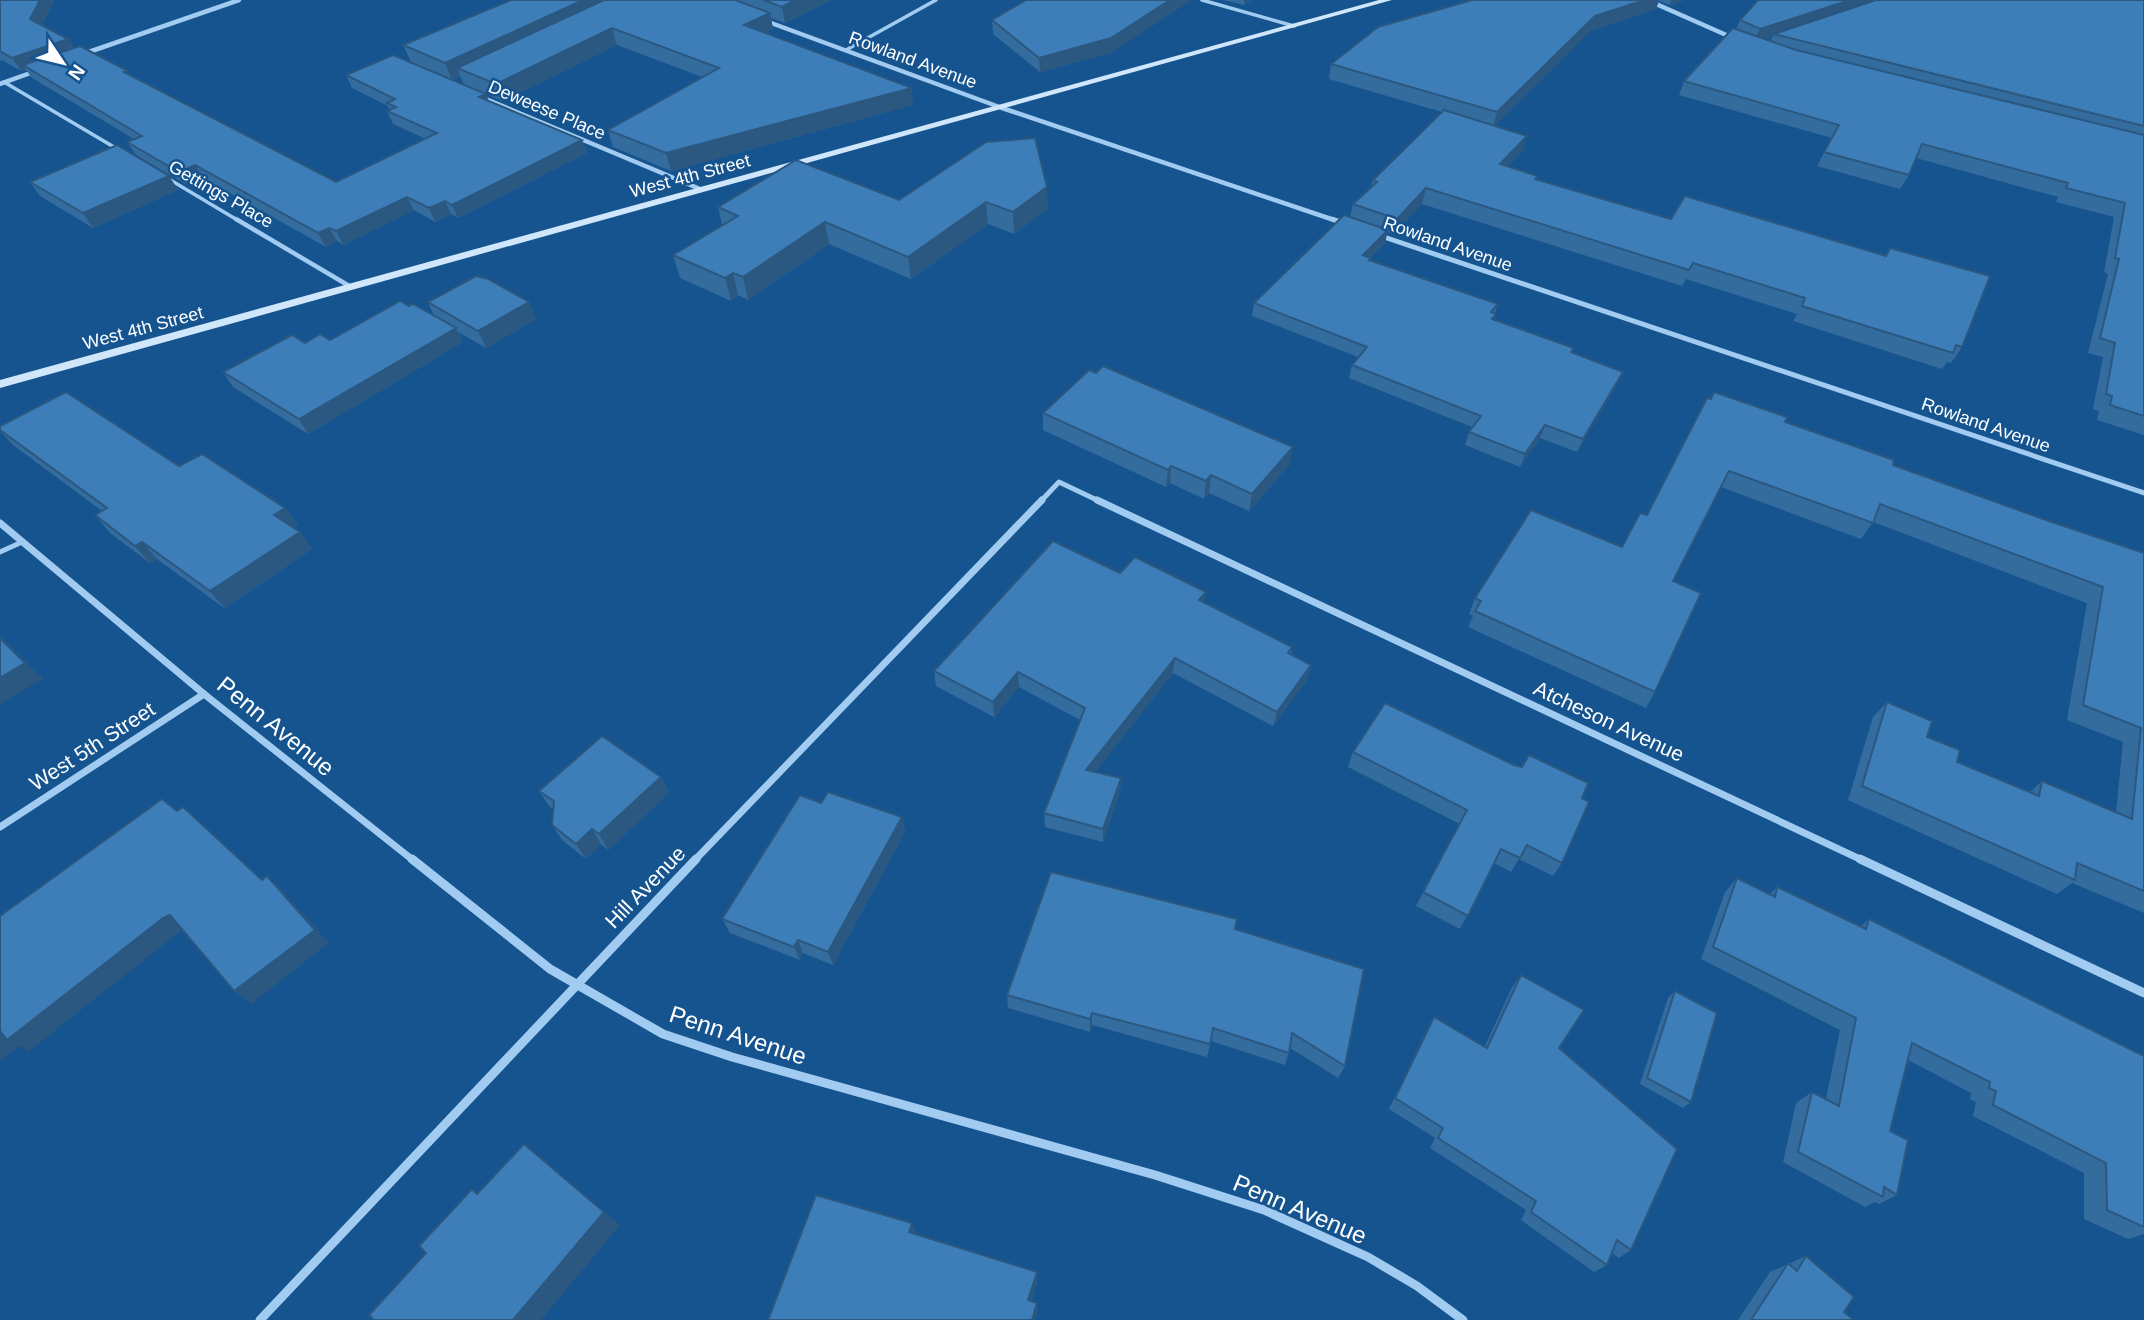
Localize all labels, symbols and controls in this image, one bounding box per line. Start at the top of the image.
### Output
north arrow [28,28,98,98]
street label: Rowland Avenue [846,28,980,92]
text: N [64,61,89,84]
street label: Deweese Place [486,76,608,144]
street label: West 4th Street [628,150,752,202]
street label: Gettings Place [165,156,277,232]
street label: Rowland Avenue [1381,213,1515,275]
street label: West 4th Street [81,302,205,354]
street label: Rowland Avenue [1919,394,2053,456]
street label: Penn Avenue [212,671,340,781]
street label: Atcheson Avenue [1530,676,1688,766]
street label: West 5th Street [25,697,159,795]
street label: Hill Avenue [600,841,690,933]
street label: Penn Avenue [666,1000,810,1070]
street label: Penn Avenue [1229,1169,1371,1249]

